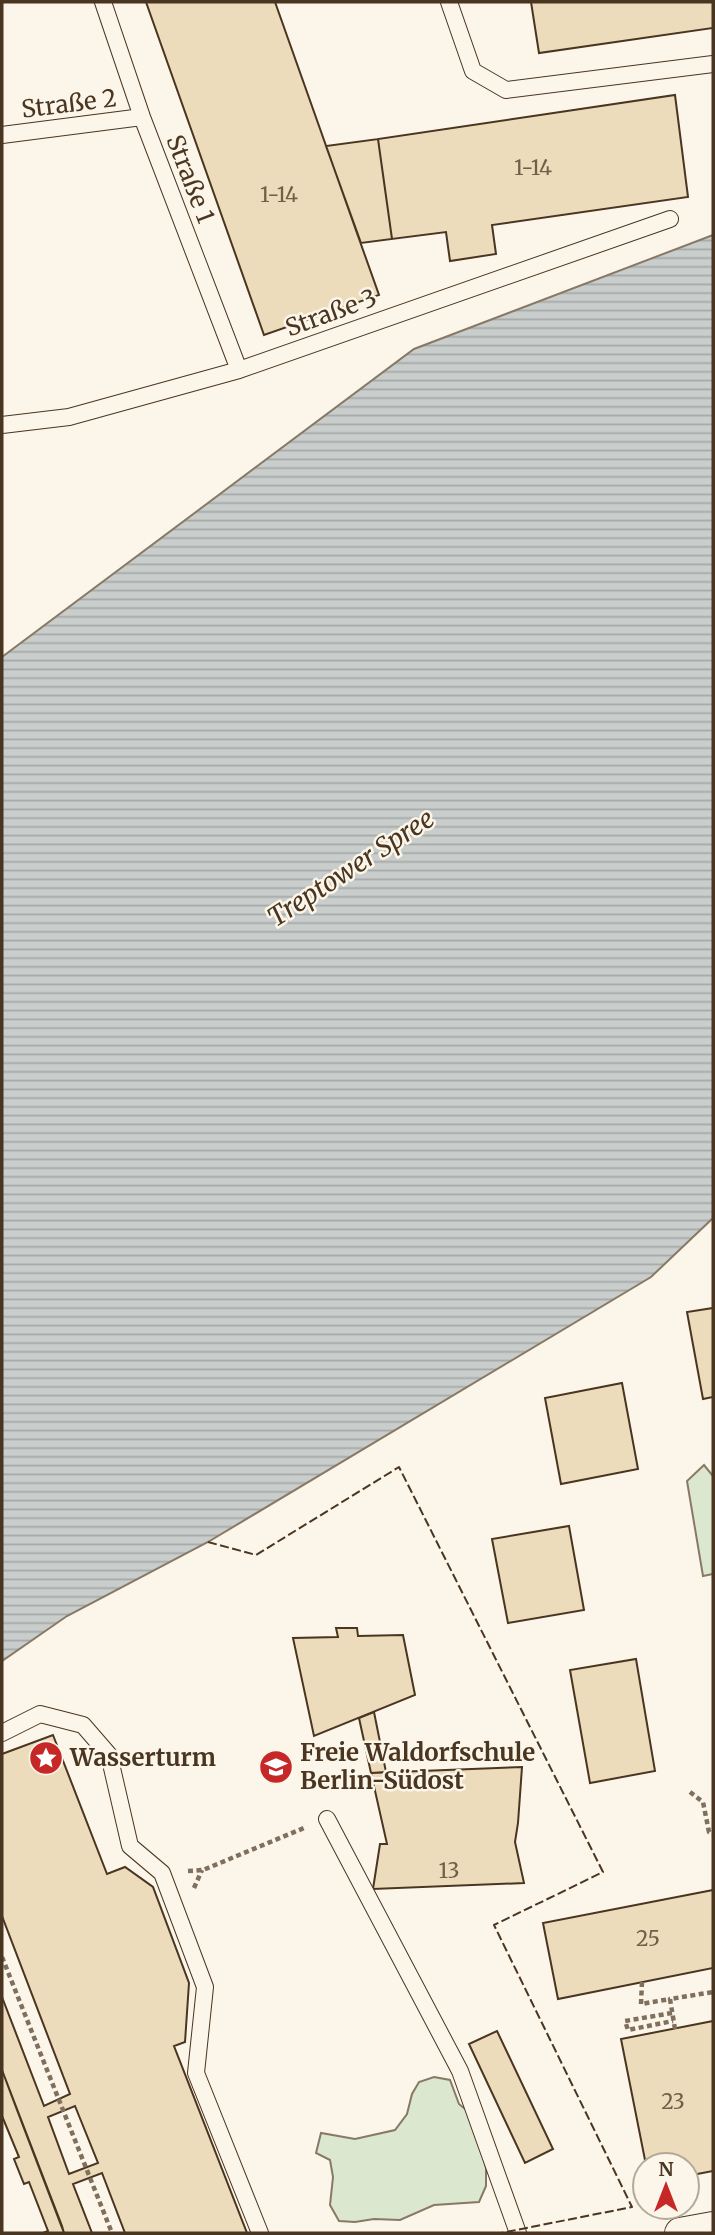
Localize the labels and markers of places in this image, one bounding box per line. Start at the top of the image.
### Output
place label: Freie Waldorfschule Berlin-Südost [300,1737,535,1796]
place icon: Wasserturm [27,1739,65,1777]
place label: Wasserturm [69,1742,216,1773]
school or university icon: Freie Waldorfschule Berlin-Südost [257,1748,295,1786]

